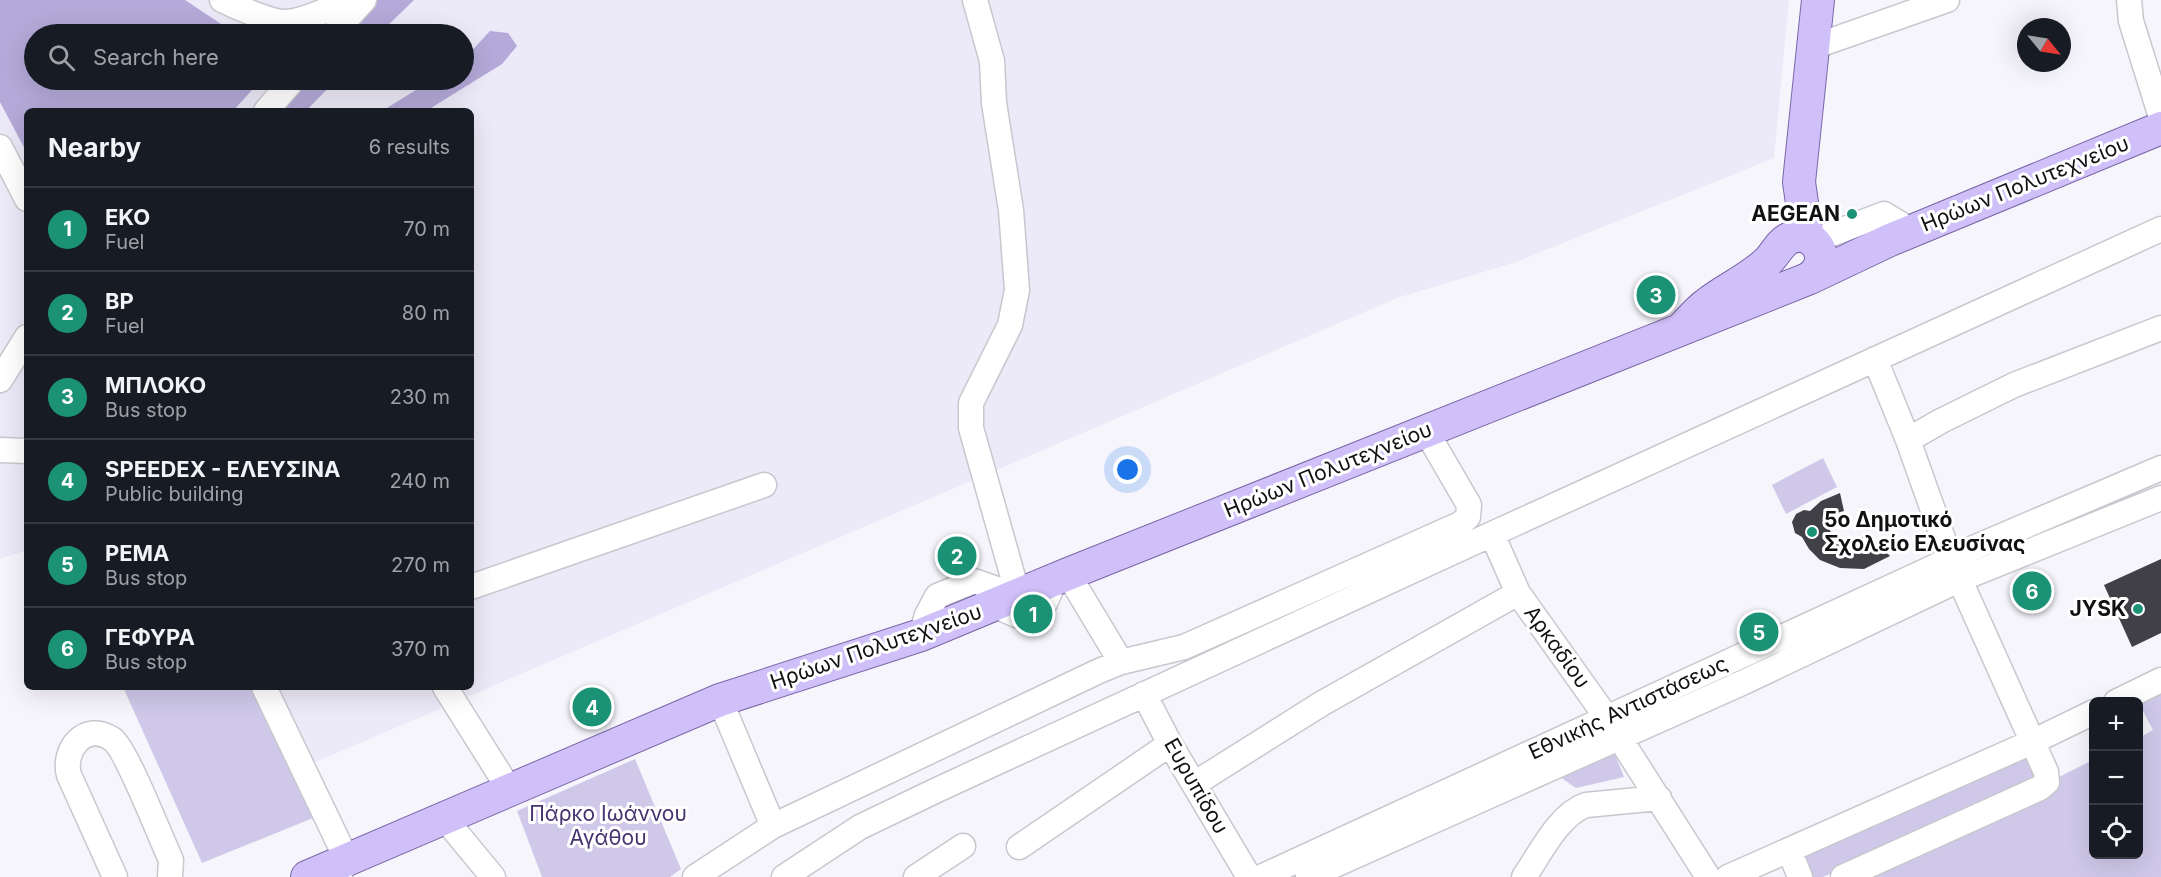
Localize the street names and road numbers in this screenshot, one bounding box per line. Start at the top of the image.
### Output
street label: Ηρώων Πολυτεχνείου [1917,130,2132,237]
street label: Ηρώων Πολυτεχνείου [1220,416,1435,523]
street label: Ηρώων Πολυτεχνείου [767,599,985,694]
street label: Αρκαδίου [1519,601,1596,693]
street label: Εθνικής Αντιστάσεως [1524,650,1731,765]
street label: Ευρυπίδου [1159,734,1234,838]

